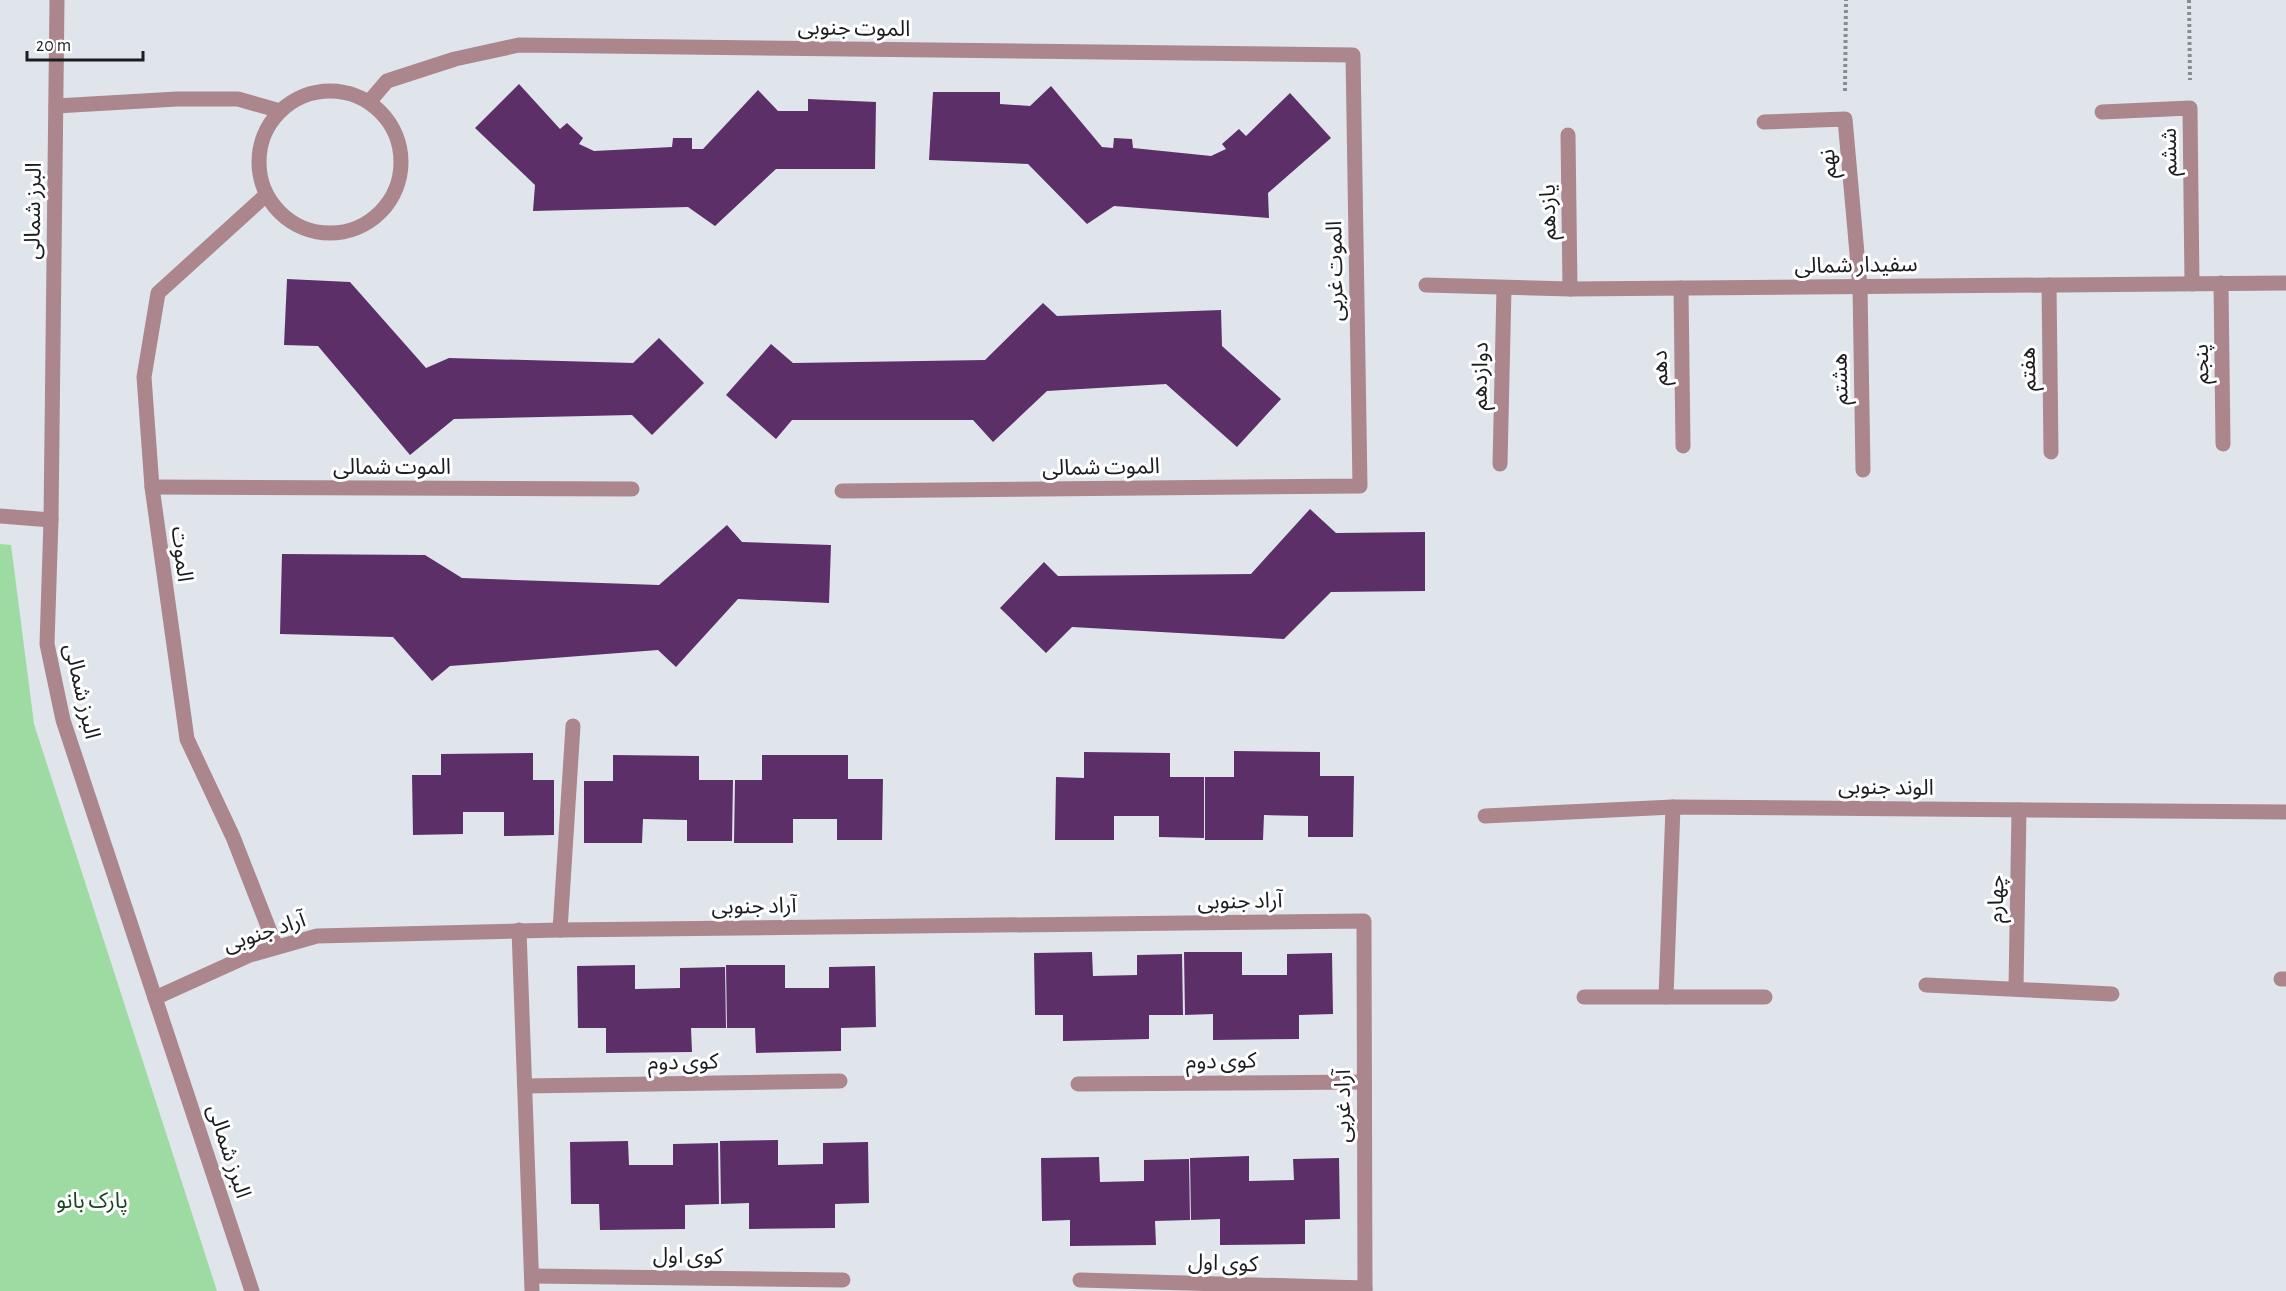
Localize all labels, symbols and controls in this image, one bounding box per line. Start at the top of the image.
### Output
street label: الموت جنوبی [798,16,910,41]
scale bar [27,24,142,62]
text: 20 m [36,37,71,55]
street label: ششم [2158,128,2185,176]
street label: نهم [1816,148,1845,180]
street label: البرز شمالی [21,162,47,260]
street label: یازدهم [1537,184,1564,240]
street label: الموت غربی [1323,220,1348,322]
street label: سفیدار شمالی [1794,253,1918,279]
street label: دوازدهم [1468,342,1497,411]
street label: پنجم [2190,343,2217,384]
street label: هفتم [2017,347,2044,391]
street label: دهم [1649,350,1676,386]
street label: هشتم [1829,353,1856,405]
street label: الموت شمالی [1042,455,1160,480]
street label: الموت شمالی [333,456,451,479]
street label: الموت [167,525,196,583]
street label: البرز شمالی [58,641,104,742]
street label: الوند جنوبی [1838,775,1934,800]
street label: چهارم [1985,875,2012,923]
street label: آراد جنوبی [1197,887,1284,915]
street label: آراد جنوبی [711,892,798,920]
street label: آراد جنوبی [220,906,310,957]
street label: کوی دوم [1185,1049,1258,1078]
street label: کوی دوم [647,1050,720,1079]
street label: آراد غربی [1330,1068,1356,1143]
street label: البرز شمالی [202,1102,255,1202]
park label: پارک بانو [56,1190,128,1215]
street label: کوی اول [653,1244,724,1269]
street label: کوی اول [1187,1251,1259,1276]

